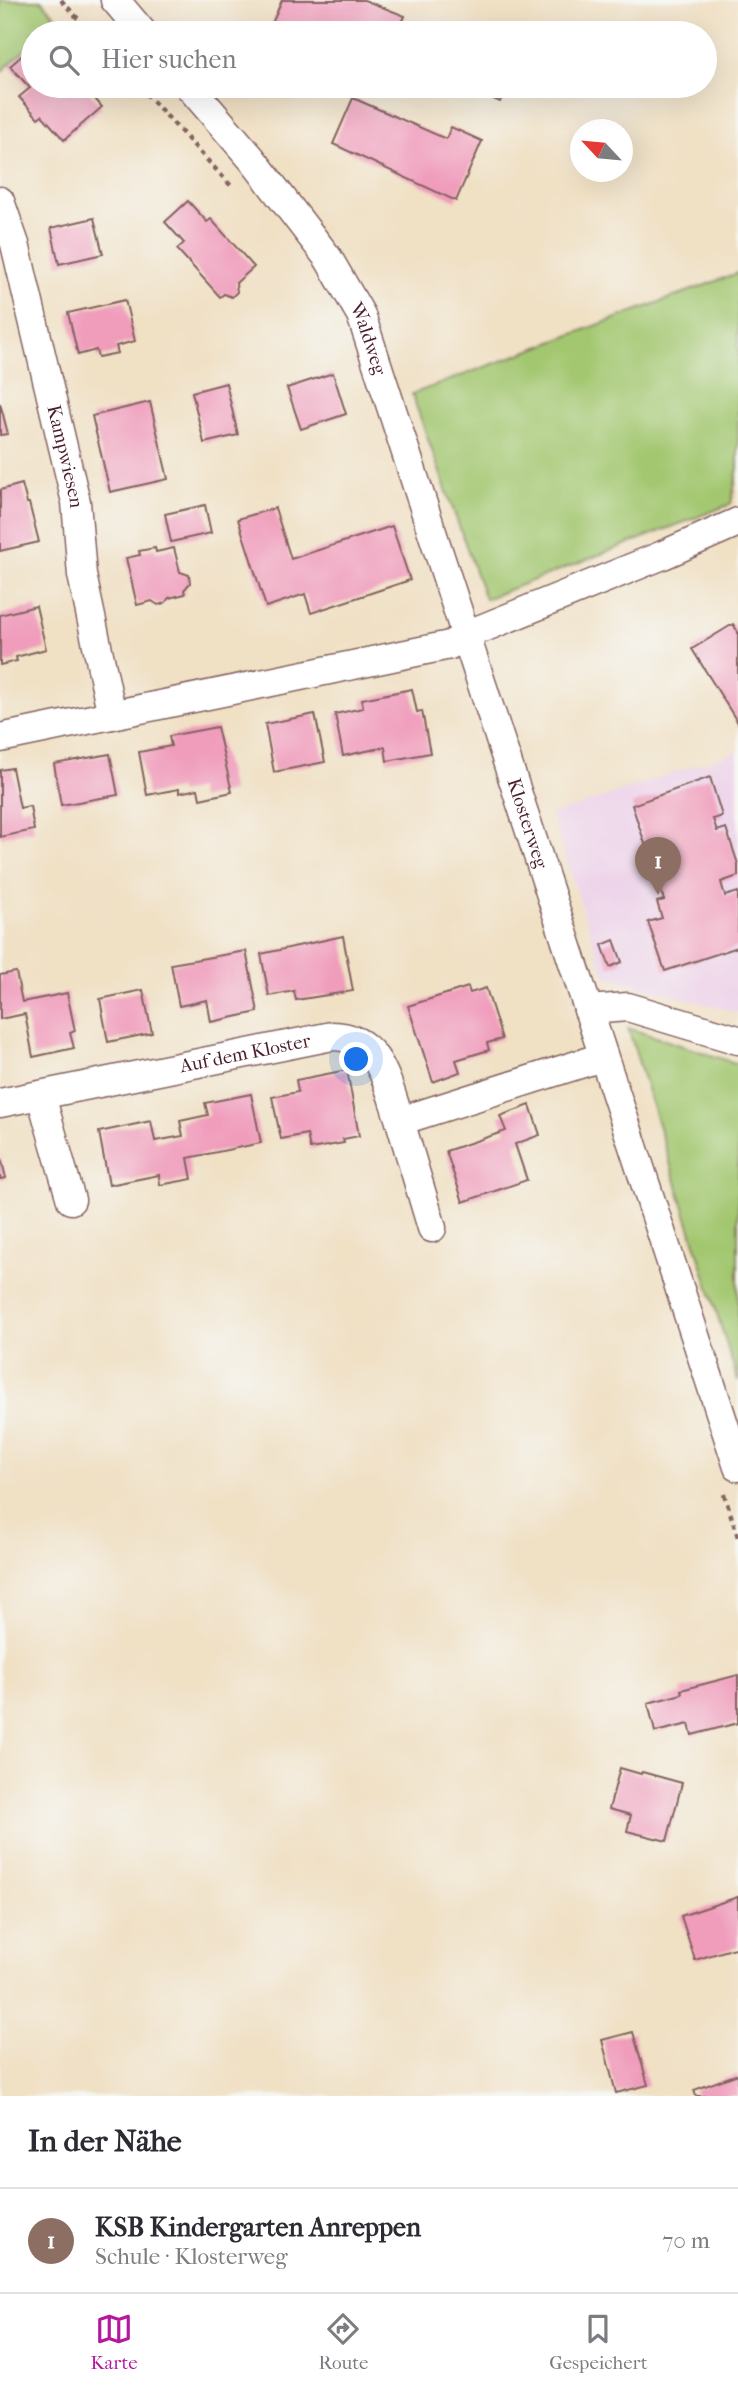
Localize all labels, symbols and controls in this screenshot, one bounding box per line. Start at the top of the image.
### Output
search box [21,21,717,98]
icon: search [45,41,83,79]
text: Hier suchen [101,44,237,75]
north arrow [570,119,633,182]
street label: Waldweg [345,298,391,378]
street label: Kampwiesen [42,403,87,509]
street label: Klosterweg [502,776,553,872]
pin: 1 [635,837,681,895]
street label: Auf dem Kloster [177,1029,313,1078]
your location [339,1042,373,1076]
text: In der Nähe [28,2124,182,2159]
text: KSB Kindergarten Anreppen [95,2212,421,2243]
text: 1 [47,2227,55,2254]
text: 70 m [662,2227,710,2254]
text: Schule · Klosterweg [95,2243,288,2270]
tab: Karte [90,2310,138,2374]
tab: Route [319,2310,368,2374]
tab: Gespeichert [549,2310,648,2374]

